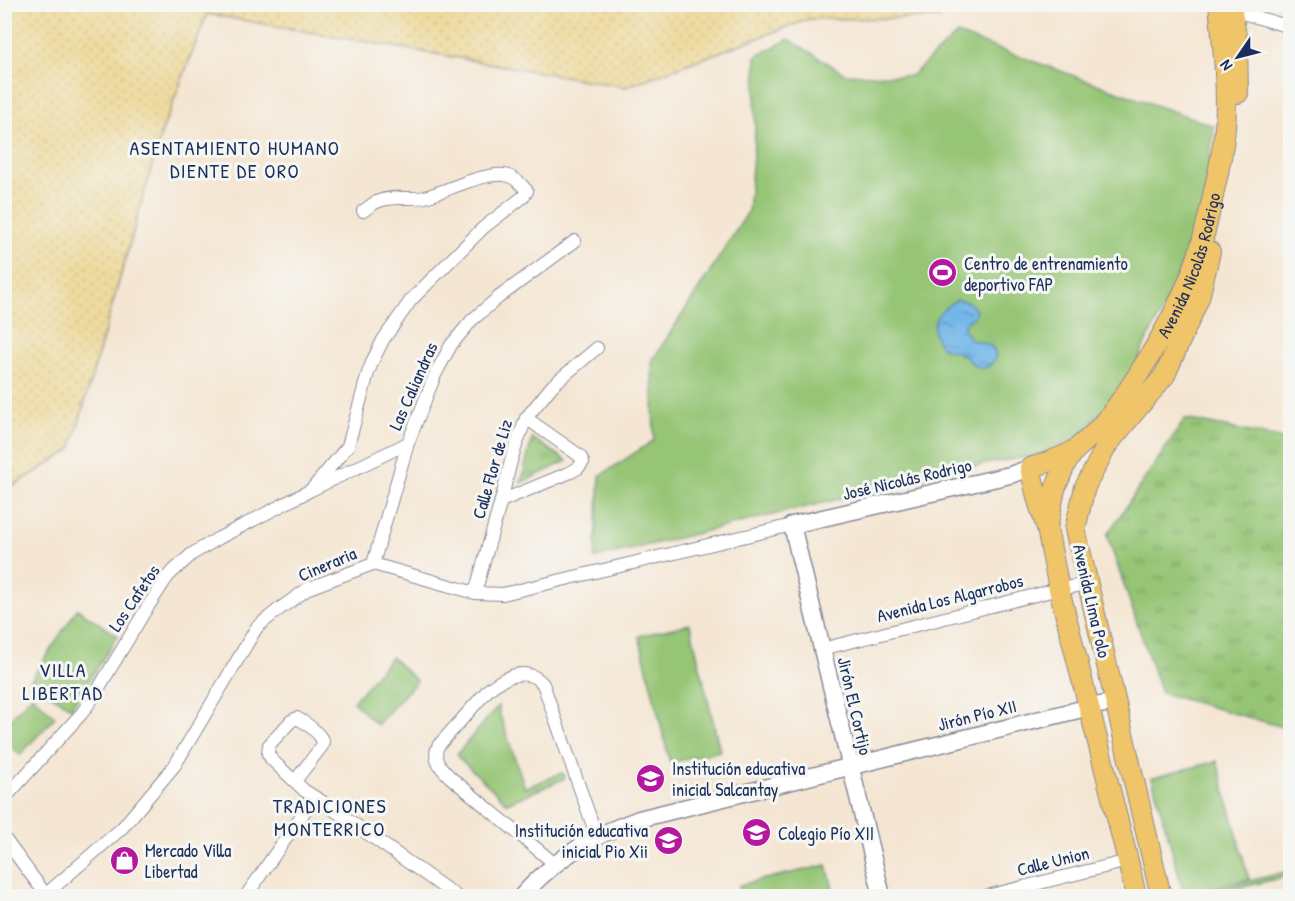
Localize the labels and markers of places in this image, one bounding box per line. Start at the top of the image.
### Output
place label: Centro de entrenamiento deportivo FAP [964,251,1128,297]
sports icon: Centro de entrenamiento deportivo FAP [927,257,959,289]
place label: Institución educativa inicial Salcantay [672,756,805,802]
school or university icon: Institución educativa inicial Salcantay [635,762,667,794]
school or university icon: Colegio Pío XII [741,817,773,849]
place label: Institución educativa inicial Pio Xii [515,818,648,864]
place label: Colegio Pío XII [778,821,874,846]
school or university icon: Institución educativa inicial Pio Xii [653,824,685,856]
place label: Mercado Villa Libertad [145,838,231,884]
shop icon: Mercado Villa Libertad [108,844,140,876]

